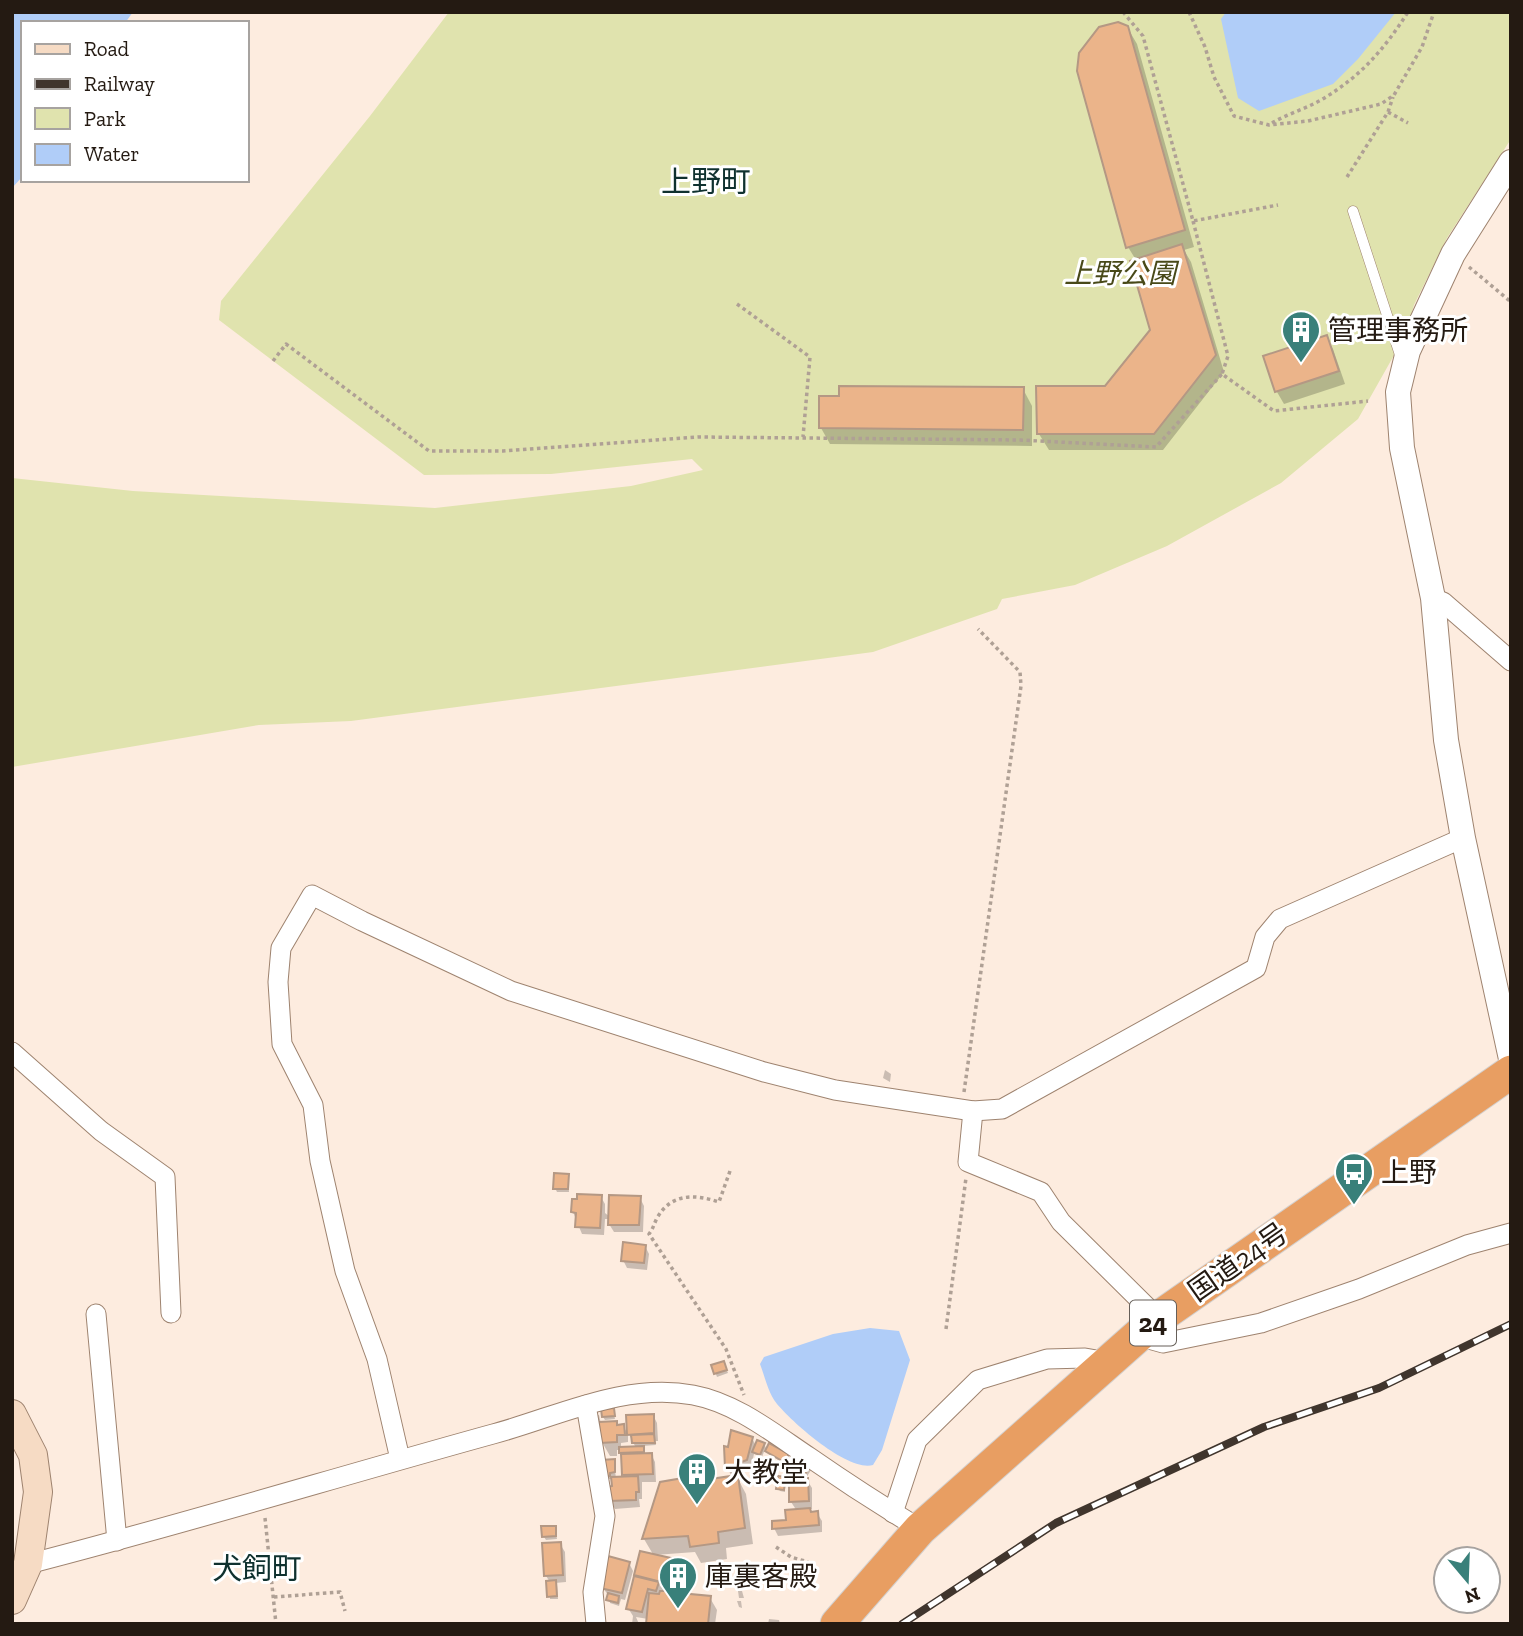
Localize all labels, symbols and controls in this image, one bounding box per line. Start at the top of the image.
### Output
legend [21,21,248,182]
text: Road [84,36,130,61]
text: Railway [84,71,155,96]
text: Park [84,106,126,131]
text: Water [84,141,139,166]
district label: 上野町 [661,164,751,200]
park label: 上野公園 [1064,257,1180,290]
building icon: 管理事務所 [1280,309,1322,364]
place label: 管理事務所 [1328,314,1468,347]
bus stop icon: 上野 [1333,1151,1375,1206]
place label: 上野 [1381,1156,1437,1189]
street label: 国道24号 [1182,1216,1294,1308]
road number: 24 [1130,1300,1176,1346]
building icon: 大教堂 [676,1451,718,1506]
place label: 大教堂 [724,1456,808,1489]
north arrow [1432,1545,1502,1615]
district label: 犬飼町 [212,1551,302,1587]
building icon: 庫裏客殿 [657,1555,699,1610]
place label: 庫裏客殿 [705,1560,817,1593]
text: N [1462,1582,1483,1609]

